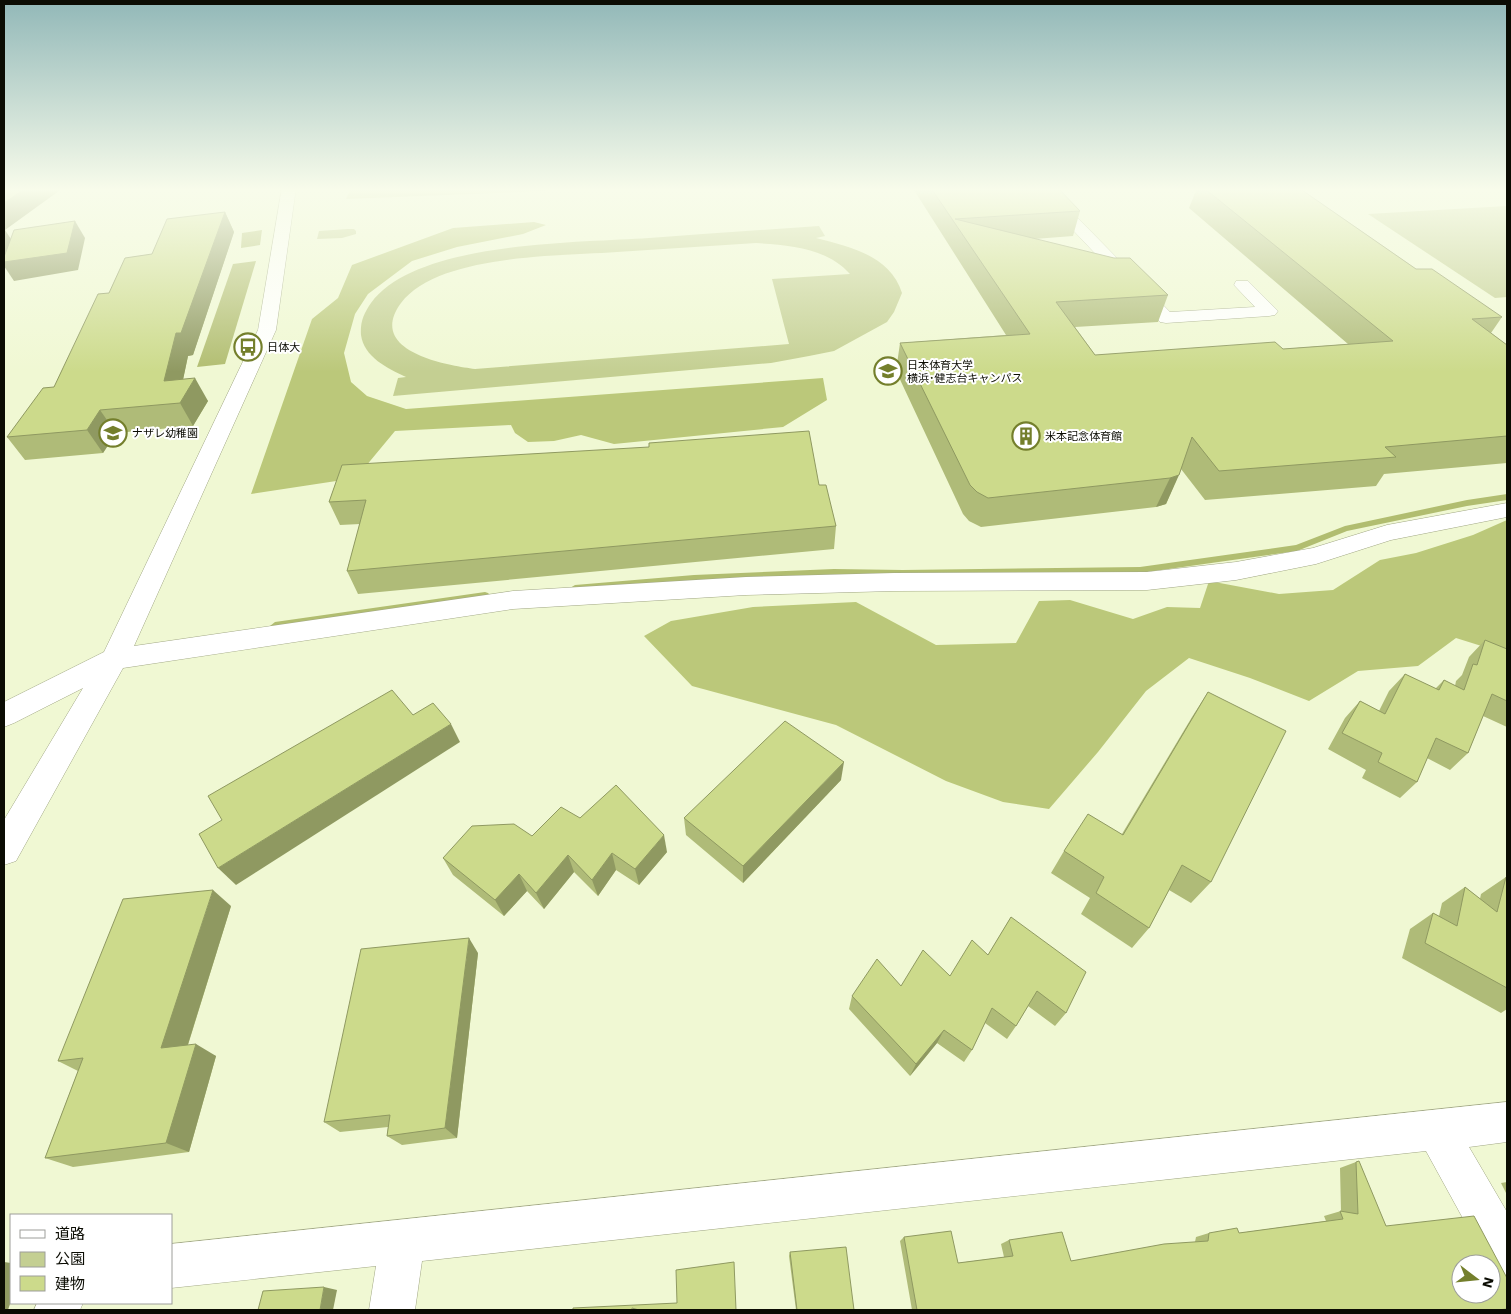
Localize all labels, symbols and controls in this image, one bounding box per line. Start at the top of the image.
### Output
bus stop icon: 日体大 [233,332,263,362]
place label: 日体大 [267,341,300,354]
school or university icon: 日本体育大学 横浜･健志台キャンパス [873,356,903,386]
place label: 日本体育大学 横浜･健志台キャンパス [907,359,1023,385]
school or university icon: ナザレ幼稚園 [98,418,128,448]
building icon: 米本記念体育館 [1011,421,1041,451]
place label: ナザレ幼稚園 [132,427,198,440]
place label: 米本記念体育館 [1045,430,1122,443]
legend [10,1214,172,1304]
text: 道路 [55,1225,85,1243]
text: 公園 [55,1250,85,1268]
north arrow [1451,1254,1501,1304]
text: 建物 [55,1275,85,1293]
text: N [1479,1275,1498,1290]

